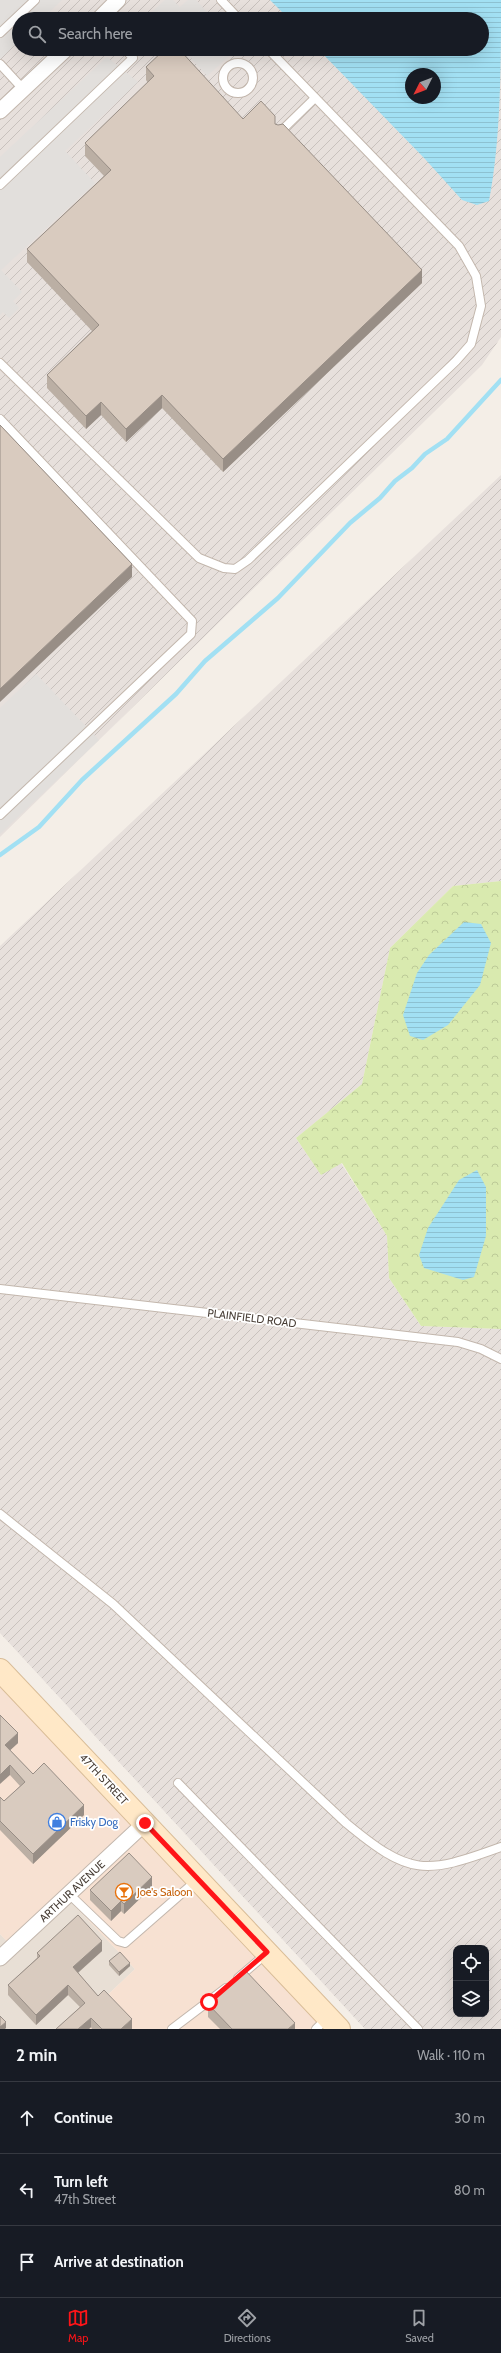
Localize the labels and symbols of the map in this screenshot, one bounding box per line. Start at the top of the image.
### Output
north arrow [405,68,441,104]
street label: PLAINFIELD ROAD [207,1306,297,1330]
street label: 47TH STREET [77,1750,131,1808]
shop icon: Frisky Dog [47,1812,67,1832]
route end [136,1814,154,1832]
place label: Frisky Dog [70,1815,119,1829]
street label: ARTHUR AVENUE [36,1857,108,1925]
bar icon: Joe's Saloon [114,1882,134,1902]
place label: Joe's Saloon [136,1885,192,1899]
route start [200,1993,218,2011]

